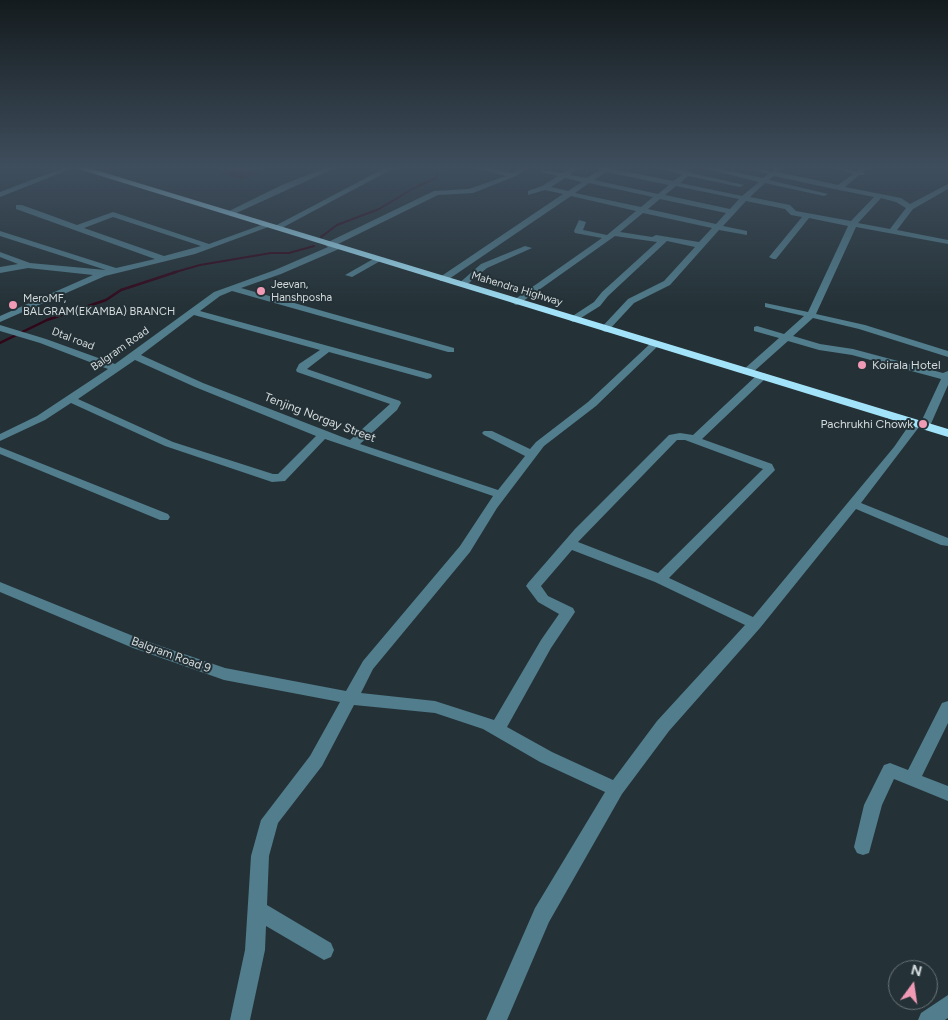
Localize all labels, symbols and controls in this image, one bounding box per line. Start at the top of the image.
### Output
street label: Mahendra Highway [470,269,564,309]
place label: Jeevan, Hanshposha [271,278,332,304]
marker: Jeevan, Hanshposha [255,285,267,297]
place label: MeroMF, BALGRAM(EKAMBA) BRANCH [23,292,175,318]
marker: MeroMF, BALGRAM(EKAMBA) BRANCH [7,299,19,311]
street label: Balgram Road [88,324,152,374]
street label: Dtal road [50,325,96,353]
place label: Koirala Hotel [872,358,941,372]
marker: Koirala Hotel [856,359,868,371]
street label: Tenjing Norgay Street [262,390,378,446]
place label: Pachrukhi Chowk [820,417,913,431]
marker: Pachrukhi Chowk [917,418,929,430]
street label: Balgram Road 9 [129,634,213,676]
north arrow [888,960,938,1010]
text: N [909,961,924,980]

